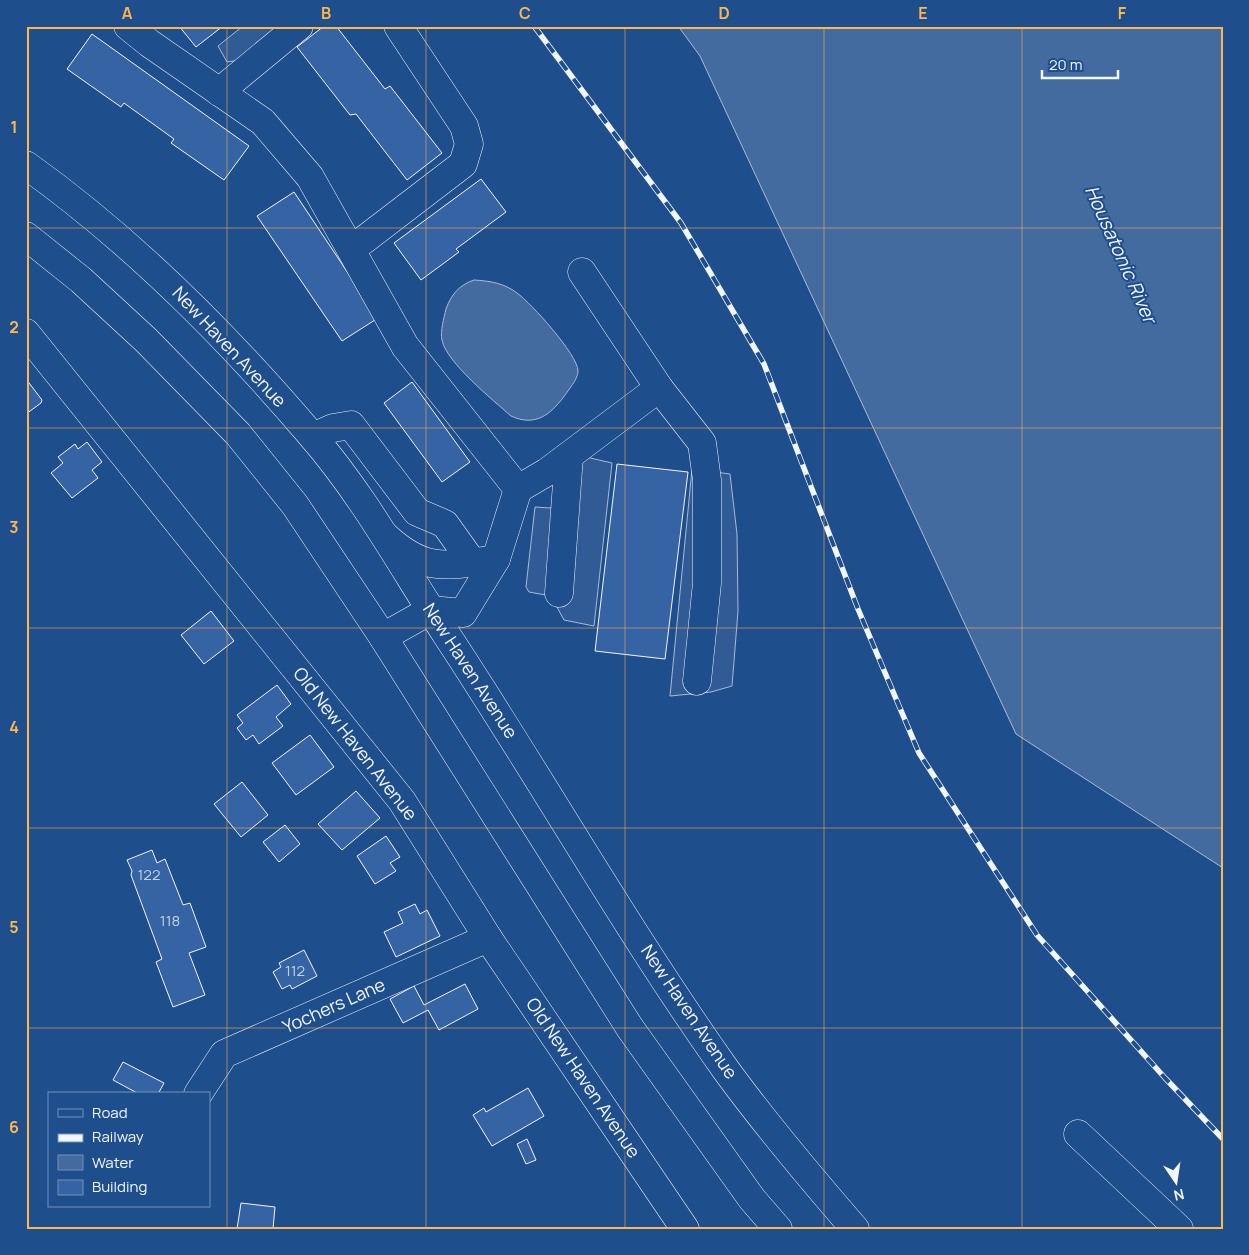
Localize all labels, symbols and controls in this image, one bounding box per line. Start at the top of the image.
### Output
text: A [122,2,133,24]
text: B [321,2,331,24]
text: C [519,2,531,24]
text: D [718,2,730,24]
text: E [918,2,928,24]
text: F [1118,2,1127,24]
scale bar [1042,48,1118,80]
text: 20 m [1049,54,1082,75]
text: 1 [10,116,18,138]
water label: Housatonic River [1079,181,1164,329]
street label: New Haven Avenue [167,281,292,412]
text: 2 [9,316,19,338]
text: 3 [9,516,19,538]
street label: New Haven Avenue [418,598,524,743]
street label: Old New Haven Avenue [288,662,423,825]
text: 4 [9,716,19,738]
house number: 122 [138,864,160,885]
house number: 118 [160,910,180,931]
text: 5 [9,916,19,938]
street label: New Haven Avenue [636,940,744,1083]
house number: 112 [285,960,305,981]
street label: Yochers Lane [279,972,389,1038]
street label: Old New Haven Avenue [521,993,646,1162]
legend [48,1092,210,1208]
text: Road [92,1102,128,1123]
text: 6 [9,1116,19,1138]
text: Railway [92,1126,144,1147]
text: Water [92,1152,134,1173]
north arrow [1152,1158,1202,1208]
text: Building [92,1176,147,1197]
text: N [1172,1185,1186,1206]

